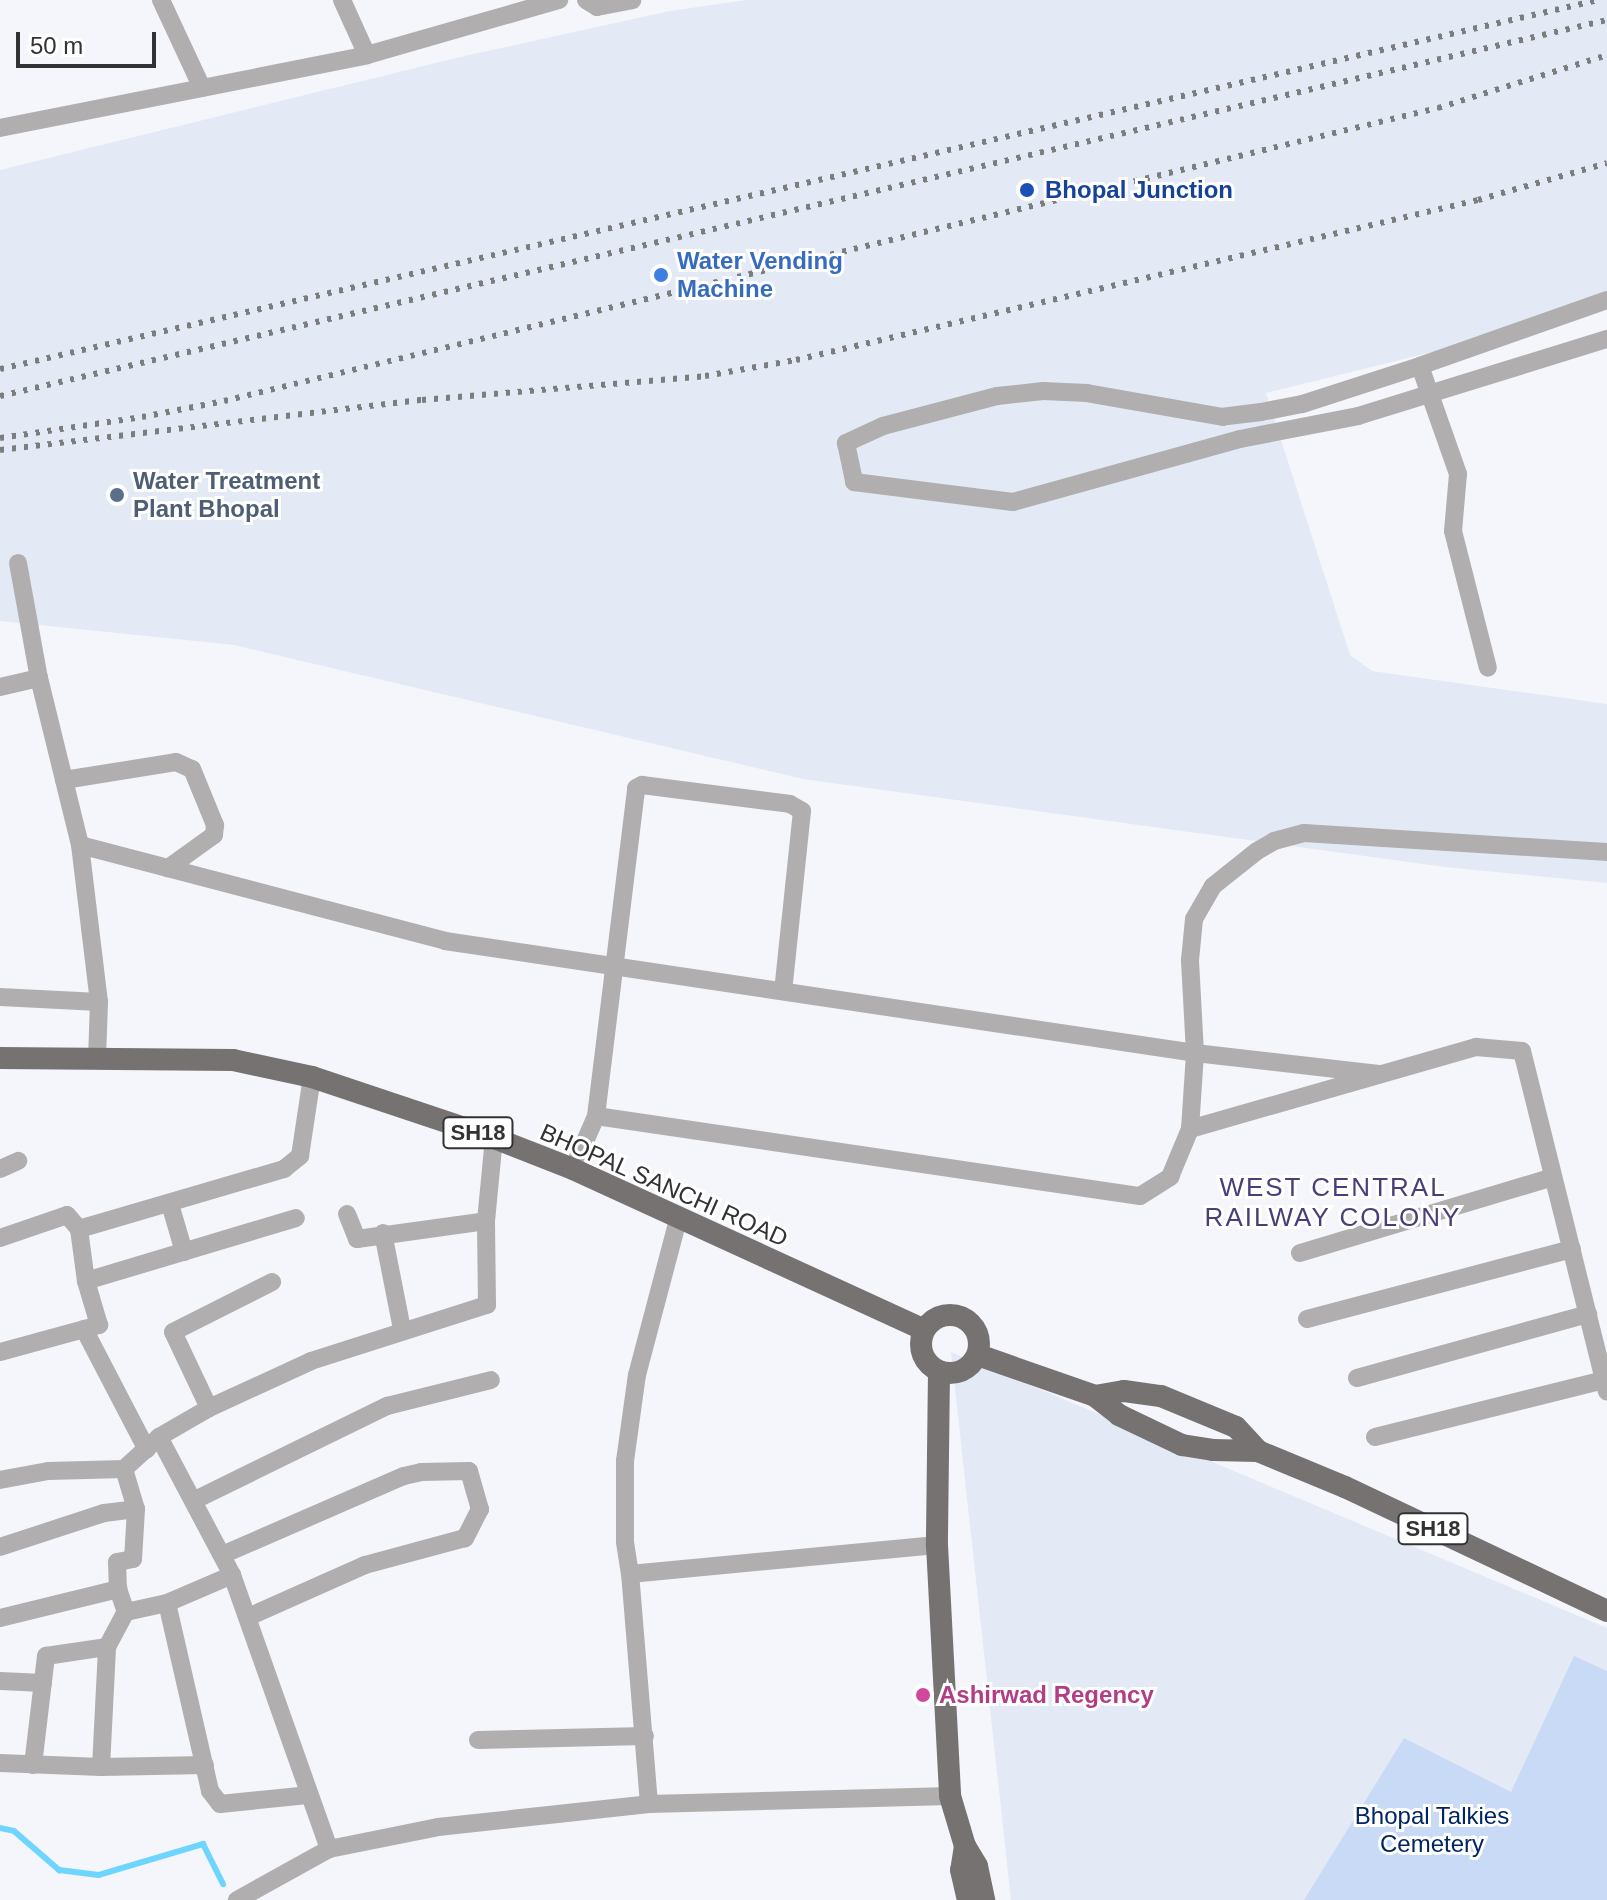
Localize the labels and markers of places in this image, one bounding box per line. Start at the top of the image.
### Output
place label: Bhopal Junction [1045,176,1233,204]
marker: Bhopal Junction [1016,179,1038,201]
place label: Water Vending Machine [677,247,843,303]
marker: Water Vending Machine [652,266,670,284]
place label: Water Treatment Plant Bhopal [133,467,320,523]
marker: Water Treatment Plant Bhopal [108,486,126,504]
place label: Ashirwad Regency [939,1681,1154,1709]
marker: Ashirwad Regency [914,1686,932,1704]

